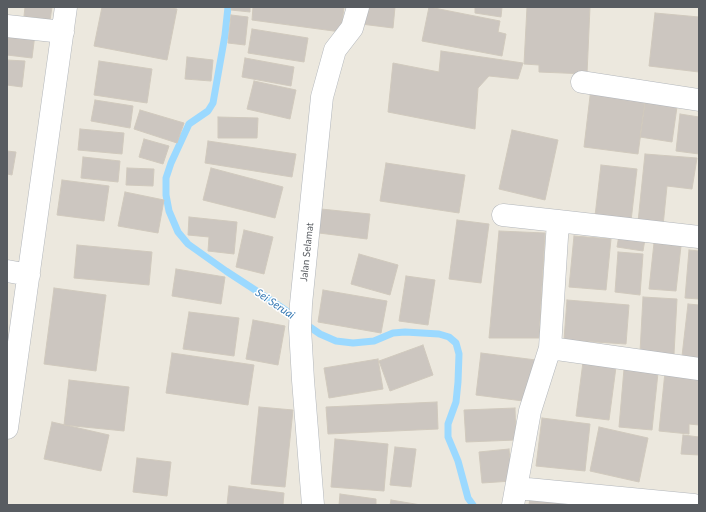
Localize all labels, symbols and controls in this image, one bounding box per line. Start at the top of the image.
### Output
street label: Jalan Selamat [298,222,316,282]
water label: Sei Seruai [253,286,297,322]

